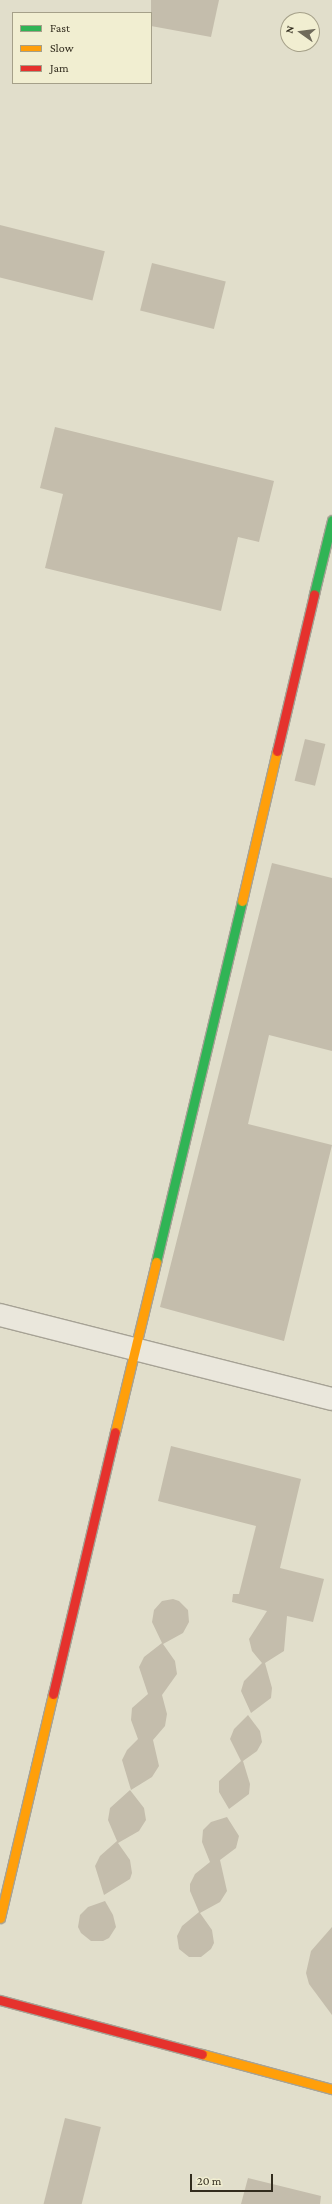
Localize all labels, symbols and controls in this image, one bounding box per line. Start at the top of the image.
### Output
legend [12,12,152,84]
north arrow [280,12,320,52]
text: Fast [50,21,70,35]
text: N [283,24,296,34]
text: Slow [50,41,74,55]
text: Jam [50,61,69,75]
scale bar [192,2166,275,2192]
text: 20 m [197,2174,221,2188]

